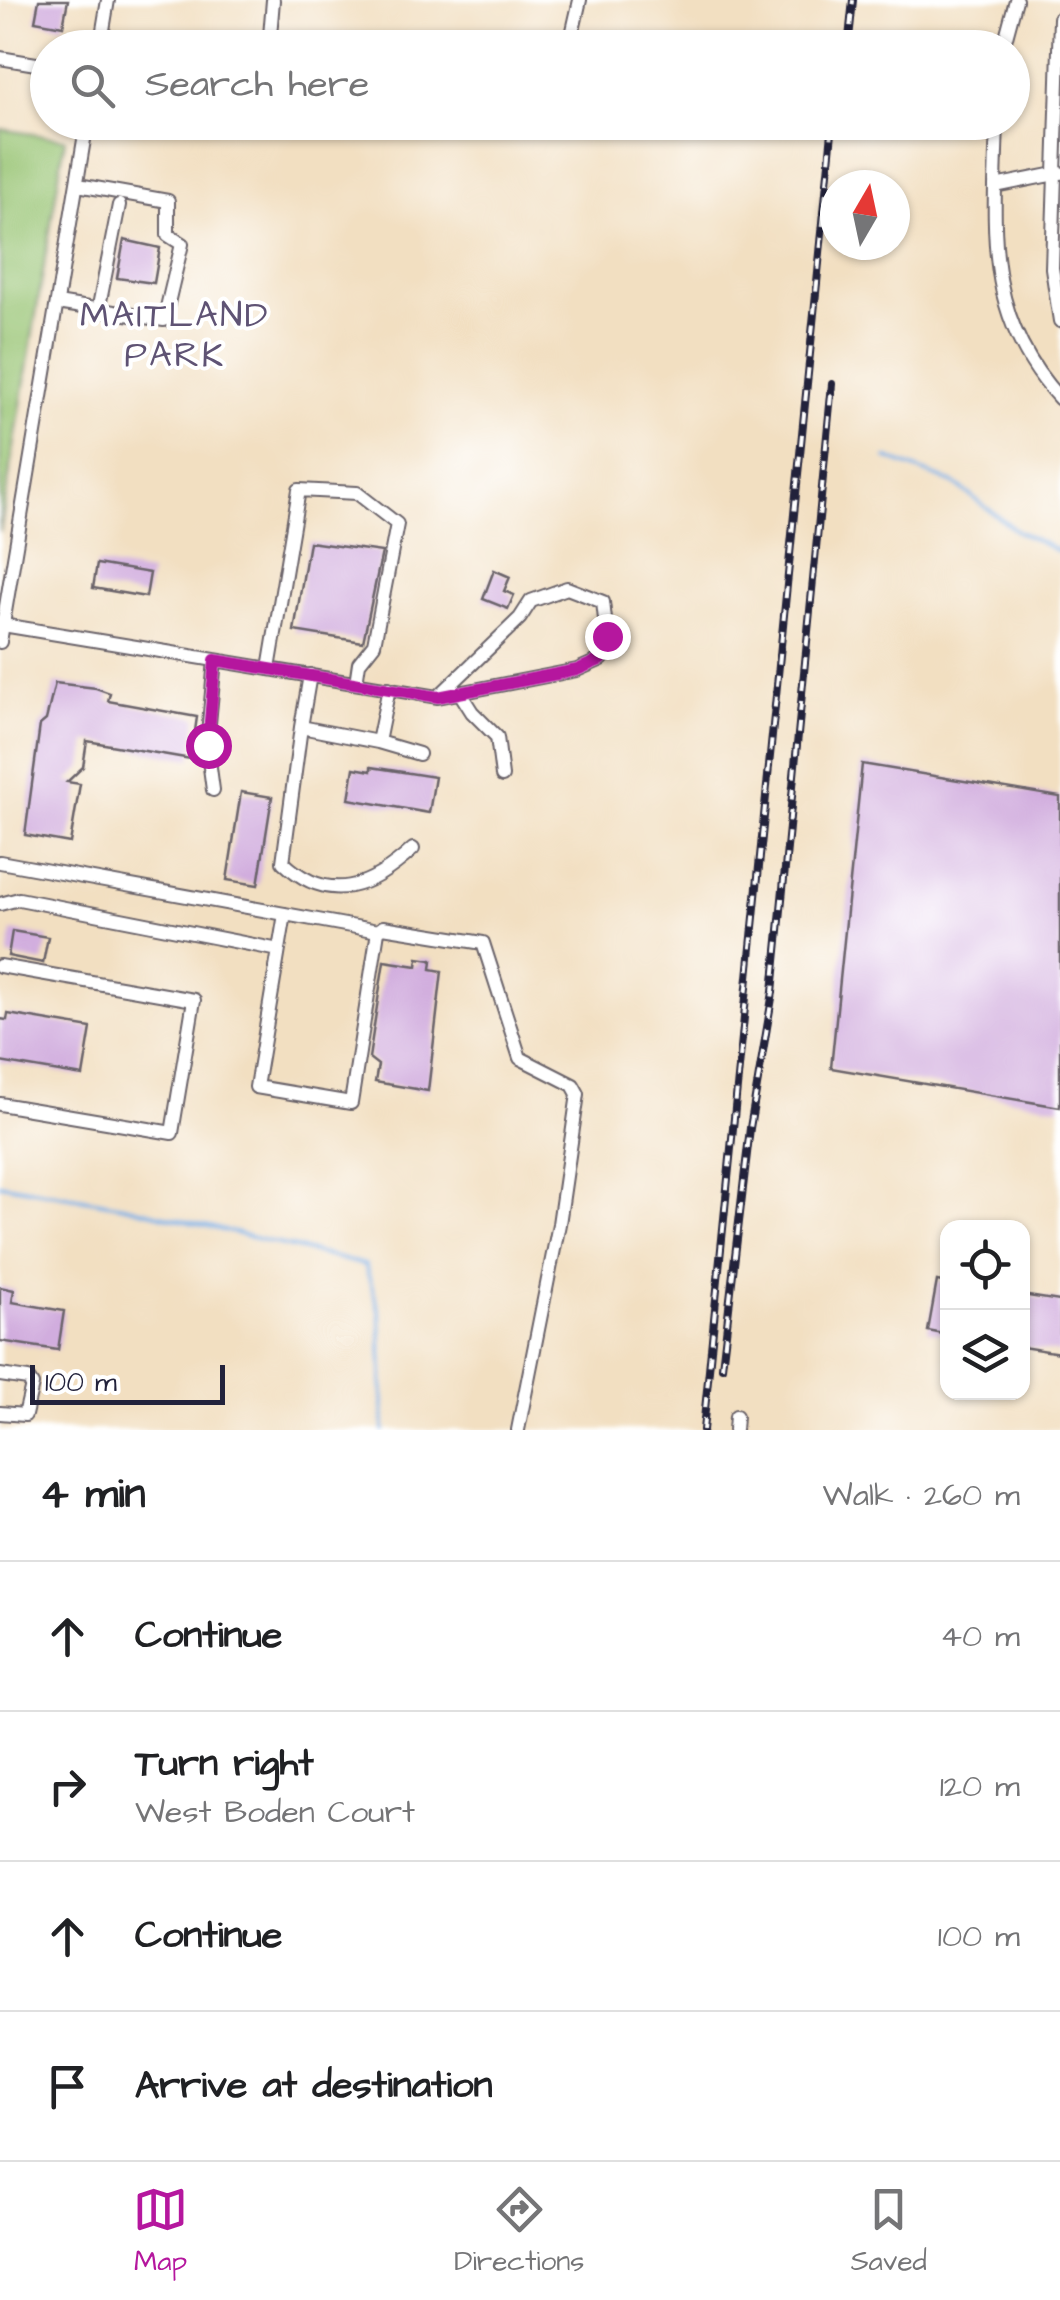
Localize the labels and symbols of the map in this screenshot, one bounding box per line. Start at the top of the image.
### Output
north arrow [820,170,910,260]
district label: MAITLAND PARK [80,291,270,380]
route end [585,614,631,660]
route start [186,723,232,769]
scale bar [30,1360,225,1404]

